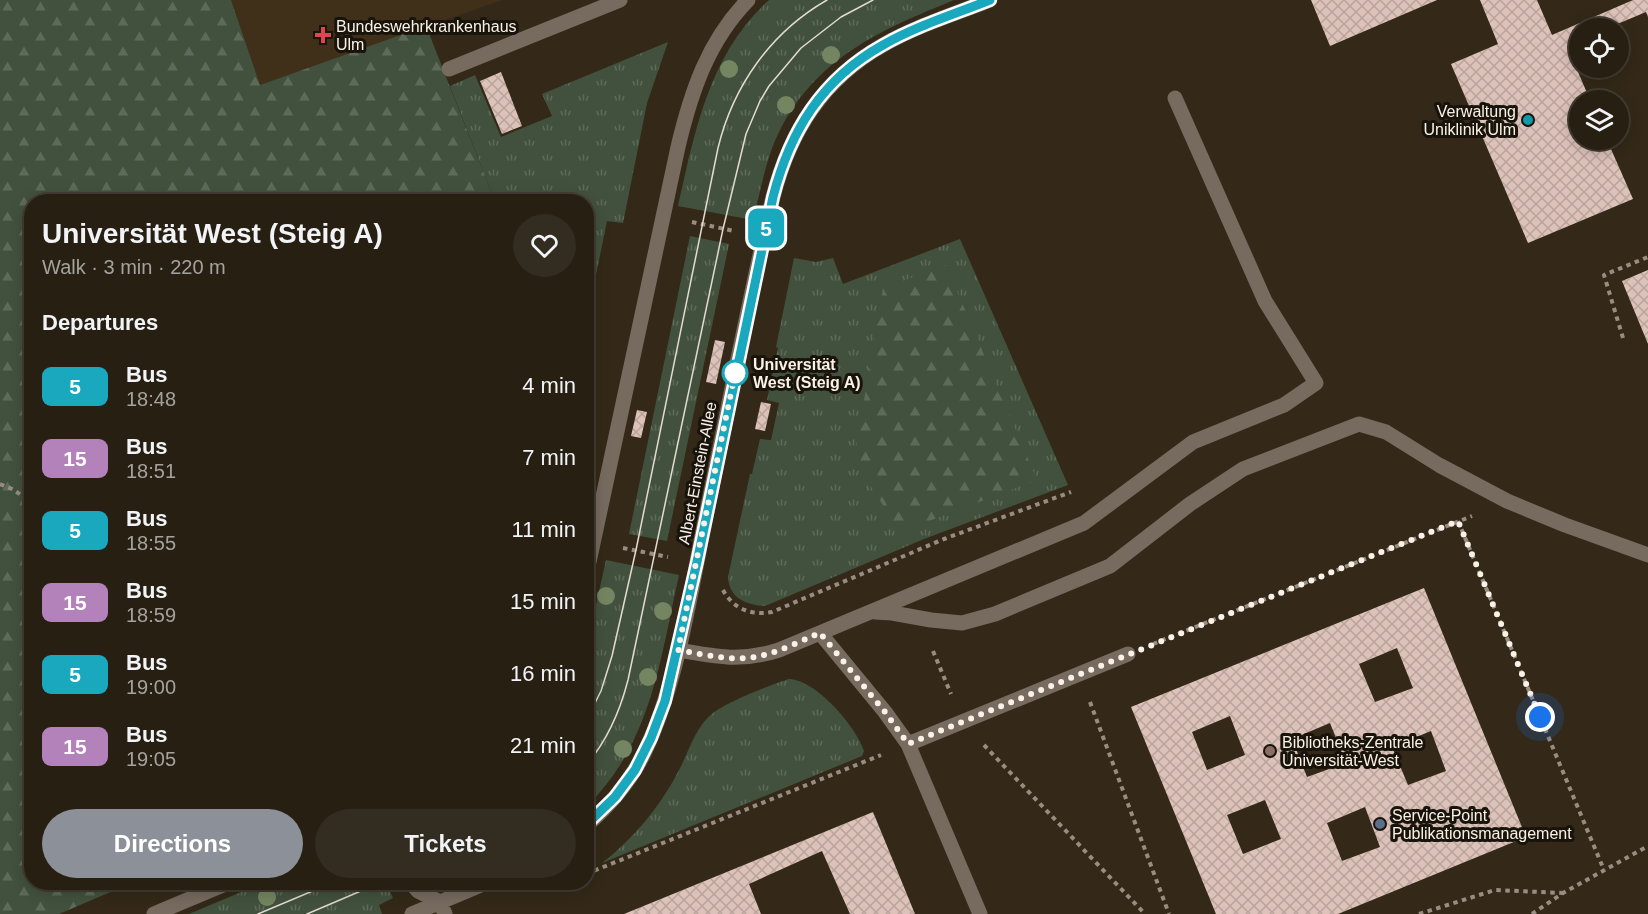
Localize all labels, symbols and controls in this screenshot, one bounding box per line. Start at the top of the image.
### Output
place label: Bundeswehrkrankenhaus Ulm [336,18,517,53]
map controls [1569,18,1629,150]
button: locate [1569,18,1629,78]
marker: Bundeswehrkrankenhaus Ulm [314,26,332,44]
button: layers [1569,90,1629,150]
place label: Verwaltung Uniklinik Ulm [1424,103,1516,138]
marker: Verwaltung Uniklinik Ulm [1521,113,1535,127]
line badge: 5 [746,208,786,248]
button: heart [513,214,576,277]
text: 5 [760,217,772,240]
text: Universität West (Steig A) [42,218,383,249]
text: Walk · 3 min · 220 m [42,256,226,278]
text: Departures [42,310,158,335]
place label: Universität West (Steig A) [753,356,861,391]
marker: Universität West (Steig A) [722,360,748,386]
text: Bus [126,362,168,387]
text: 4 min [522,373,576,398]
text: 5 [69,375,81,398]
text: 18:48 [126,388,176,410]
street label: Albert-Einstein-Allee [675,400,720,546]
text: Bus [126,434,168,459]
text: 7 min [522,445,576,470]
text: 15 [63,447,87,470]
text: 18:51 [126,460,176,482]
text: Bus [126,506,168,531]
text: 11 min [512,517,576,542]
text: 5 [69,519,81,542]
text: 18:55 [126,532,176,554]
text: Bus [126,578,168,603]
text: 15 min [510,589,576,614]
text: 15 [63,591,87,614]
text: 18:59 [126,604,176,626]
text: Bus [126,650,168,675]
text: 16 min [510,661,576,686]
text: 5 [69,663,81,686]
text: 19:00 [126,676,176,698]
your location [1525,702,1555,732]
text: Bus [126,722,168,747]
text: 21 min [510,733,576,758]
place label: Bibliotheks-Zentrale Universität-West [1282,734,1424,769]
text: 15 [63,735,87,758]
marker: Bibliotheks-Zentrale Universität-West [1263,744,1277,758]
text: 19:05 [126,748,176,770]
place label: Service-Point Publikationsmanagement [1392,807,1572,842]
button: Directions [42,809,303,878]
button: Tickets [315,809,576,878]
marker: Service-Point Publikationsmanagement [1373,817,1387,831]

